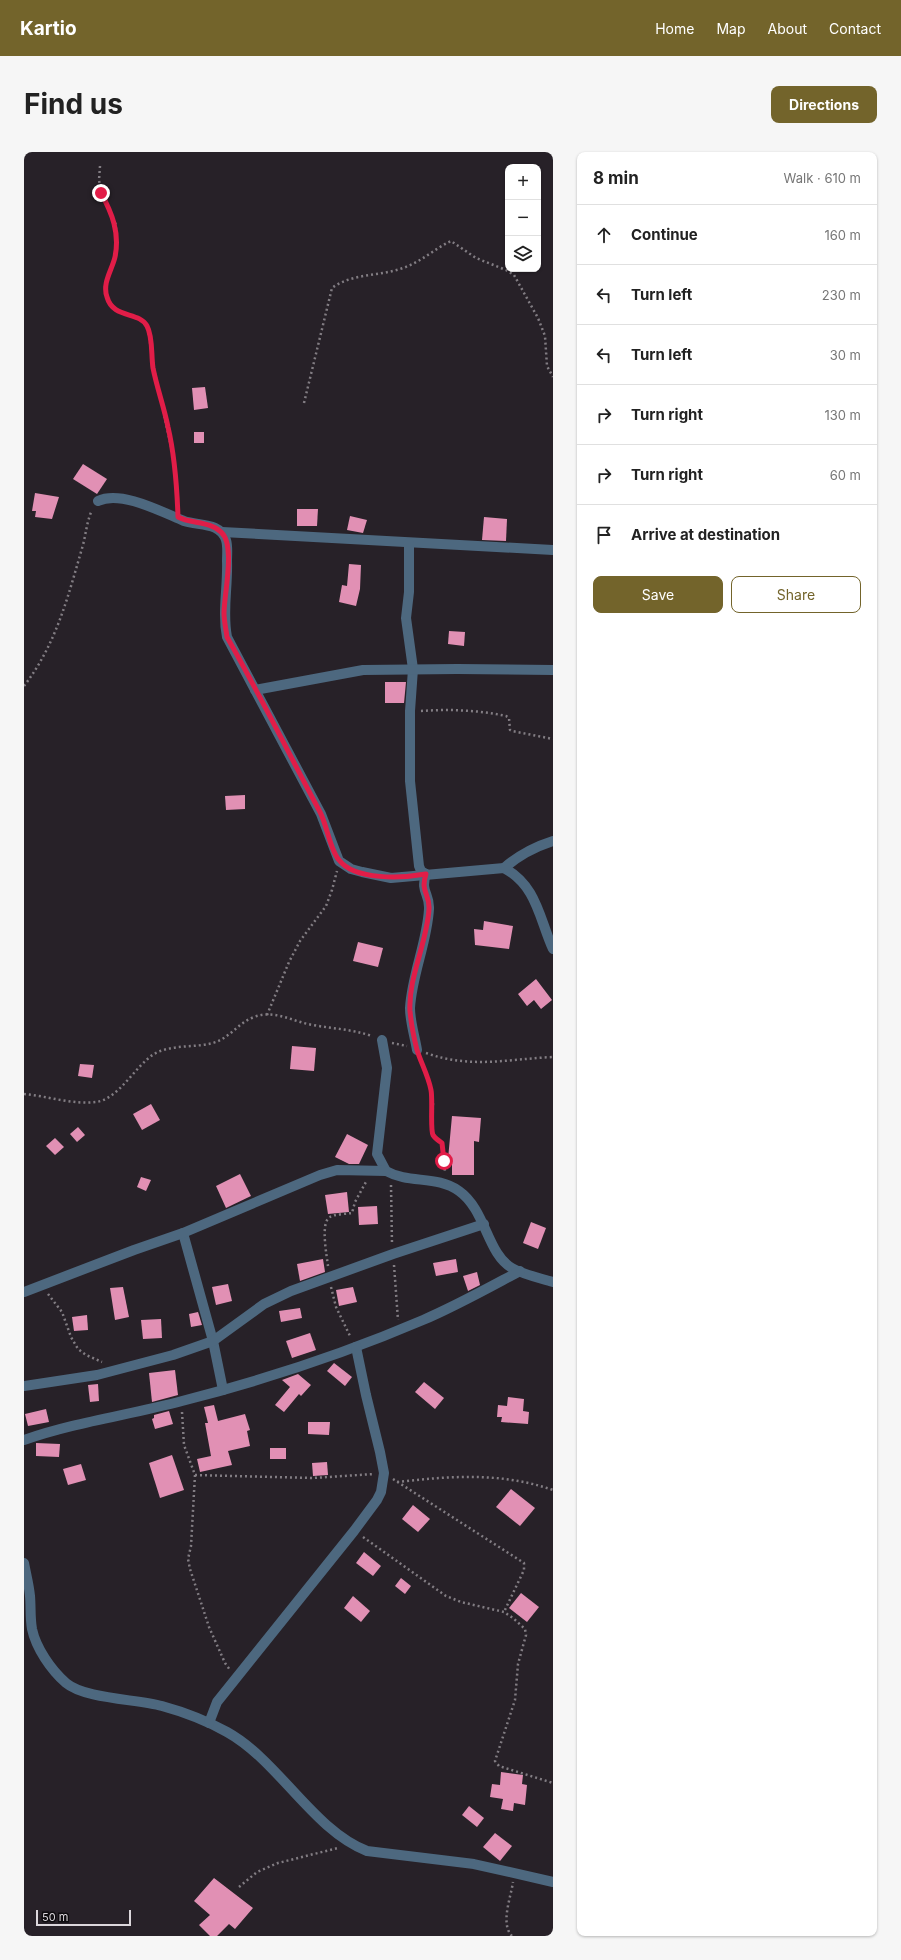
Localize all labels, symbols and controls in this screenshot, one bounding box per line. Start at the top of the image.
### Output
text: Kartio [20,17,77,40]
text: Home [655,20,694,37]
text: Map [716,20,746,37]
text: About [768,20,807,37]
text: Contact [829,20,881,37]
button: Directions [771,86,877,123]
text: Find us [24,87,123,121]
map controls [505,164,541,272]
button: + [505,164,541,200]
text: 8 min [593,168,639,188]
text: Walk · 610 m [784,170,861,186]
route end [92,184,110,202]
button: − [505,200,541,236]
icon: ahead [593,224,615,246]
text: Continue [631,225,698,244]
text: 160 m [824,227,861,243]
button: layers [505,236,541,272]
icon: left [593,284,615,306]
text: Turn left [631,285,692,304]
text: 230 m [822,287,861,303]
icon: left [593,344,615,366]
text: Turn left [631,345,692,364]
text: 30 m [830,347,861,363]
icon: right [593,404,615,426]
text: Turn right [631,405,703,424]
text: 130 m [824,407,861,423]
icon: right [593,464,615,486]
text: Turn right [631,465,703,484]
text: 60 m [830,467,861,483]
icon: arrive [593,524,615,546]
text: Arrive at destination [631,525,780,544]
button: Save [593,576,723,613]
button: Share [731,576,861,613]
route start [435,1152,453,1170]
scale bar [36,1908,131,1927]
text: 50 m [42,1910,68,1924]

